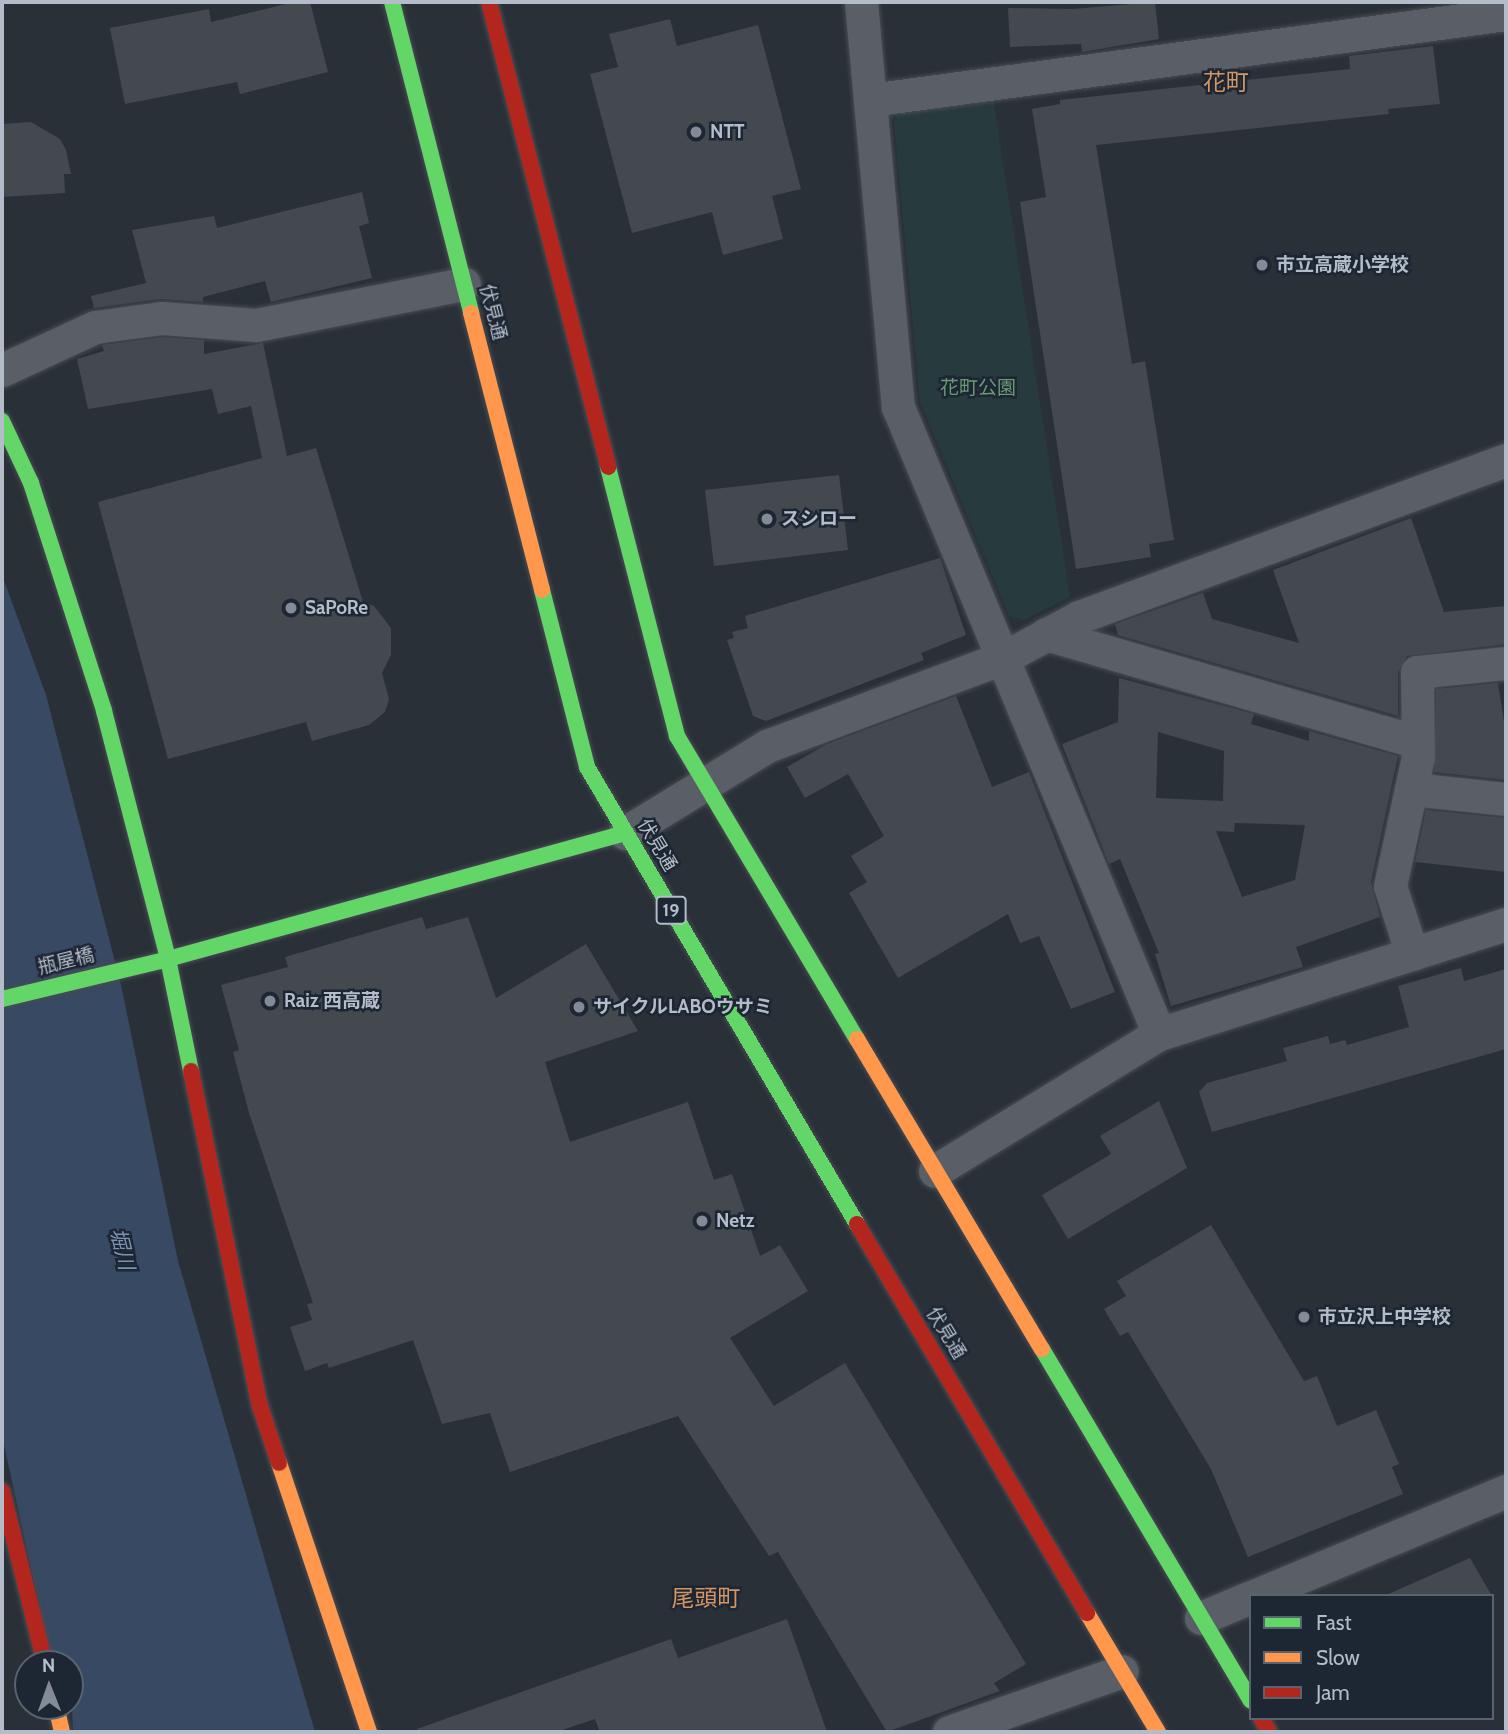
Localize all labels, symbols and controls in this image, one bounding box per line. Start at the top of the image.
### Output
district label: 花町 [1203,68,1249,96]
place label: NTT [710,121,745,143]
marker: NTT [688,124,704,140]
place label: 市立高蔵小学校 [1276,254,1409,276]
marker: 市立高蔵小学校 [1254,257,1270,273]
street label: 伏見通 [475,282,511,342]
park label: 花町公園 [940,377,1016,399]
place label: スシロー [781,508,857,530]
marker: スシロー [759,511,775,527]
place label: SaPoRe [305,597,368,619]
marker: SaPoRe [283,600,299,616]
street label: 伏見通 [633,815,681,875]
road number: 19 [655,896,687,925]
street label: 瓶屋橋 [36,943,96,979]
place label: Raiz 西高蔵 [284,990,380,1012]
marker: Raiz 西高蔵 [262,993,278,1009]
place label: サイクルLABOウサミ [593,996,774,1018]
marker: サイクルLABOウサミ [571,999,587,1015]
place label: Netz [716,1210,754,1232]
marker: Netz [694,1213,710,1229]
water label: 堀川 [105,1226,139,1272]
street label: 伏見通 [922,1303,970,1363]
place label: 市立沢上中学校 [1318,1306,1451,1328]
marker: 市立沢上中学校 [1296,1309,1312,1325]
district label: 尾頭町 [672,1584,740,1612]
legend [1249,1594,1494,1720]
text: Fast [1316,1610,1352,1635]
text: Slow [1316,1645,1360,1670]
north arrow [14,1650,84,1720]
text: N [42,1654,56,1677]
text: Jam [1316,1680,1350,1705]

